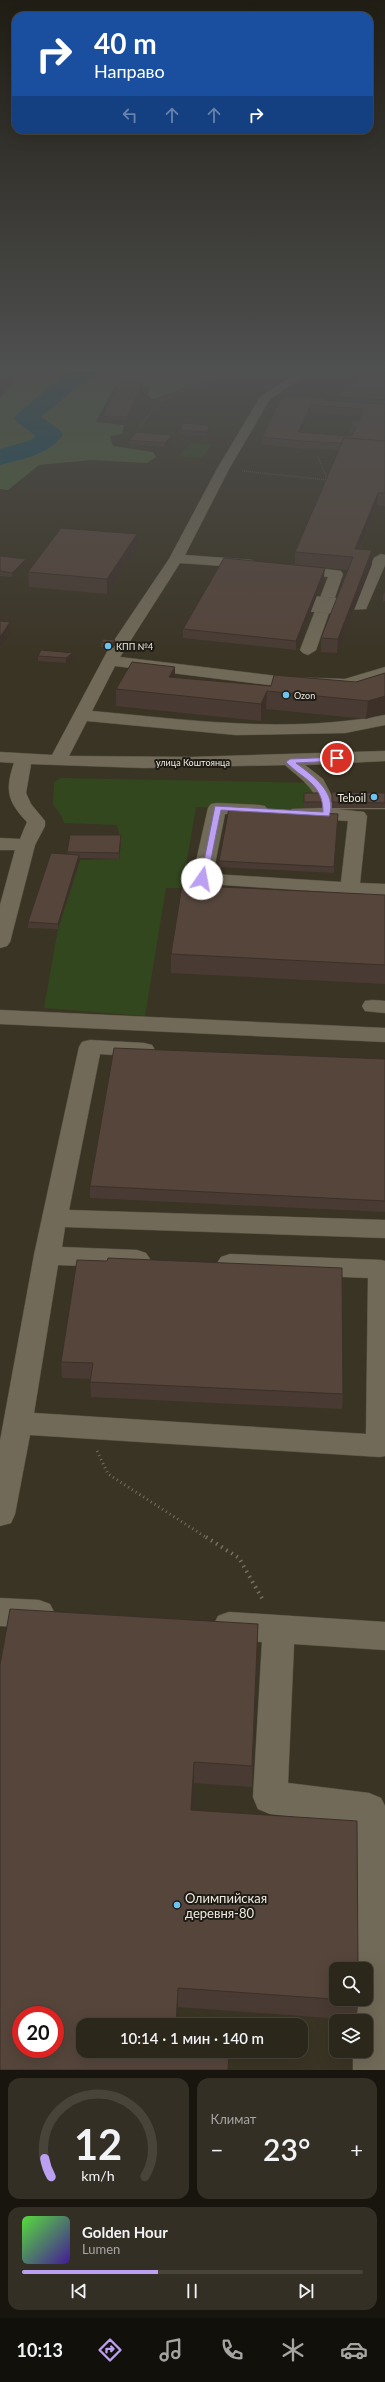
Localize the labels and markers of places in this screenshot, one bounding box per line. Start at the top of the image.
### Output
marker: КПП №4 [103,641,113,651]
place label: КПП №4 [116,641,153,652]
marker: Ozon [281,690,291,700]
place label: Ozon [294,690,315,701]
pin [320,741,354,775]
place label: Teboil [337,791,366,804]
marker: Teboil [369,792,379,802]
place label: Олимпийская деревня-80 [185,1890,267,1921]
marker: Олимпийская деревня-80 [172,1900,182,1910]

